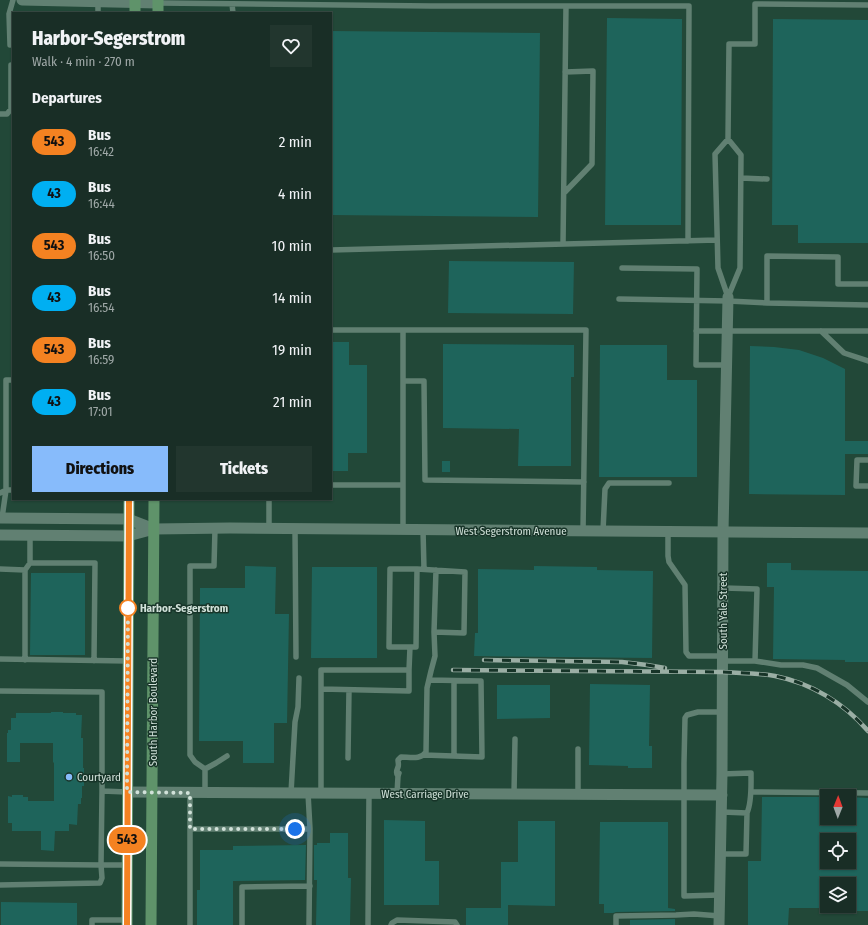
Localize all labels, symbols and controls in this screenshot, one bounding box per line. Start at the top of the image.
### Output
button: heart [270,25,312,67]
text: Harbor-Segerstrom [32,27,185,50]
text: Walk · 4 min · 270 m [32,54,135,69]
text: Departures [32,89,102,107]
text: Bus [88,126,111,144]
text: 543 [44,133,64,150]
text: 2 min [279,133,312,151]
text: 16:42 [88,144,114,159]
text: Bus [88,178,111,196]
text: 43 [47,185,61,202]
text: 4 min [278,185,312,203]
text: 16:44 [88,196,115,211]
text: Bus [88,230,111,248]
text: 543 [44,237,64,254]
text: 10 min [272,237,312,255]
text: 16:50 [88,248,115,263]
text: Bus [88,282,111,300]
text: 43 [47,289,61,306]
text: 14 min [272,289,312,307]
text: 16:54 [88,300,115,315]
text: Bus [88,334,111,352]
text: 543 [44,341,64,358]
text: 19 min [272,341,312,359]
text: 16:59 [88,352,114,367]
text: Bus [88,386,111,404]
text: 43 [47,393,61,410]
text: 21 min [273,393,312,411]
text: 17:01 [88,404,113,419]
button: Directions [32,446,168,492]
button: Tickets [176,446,312,492]
street label: West Segerstrom Avenue [455,525,567,538]
street label: South Yale Street [717,572,730,649]
marker: Harbor-Segerstrom [119,599,137,617]
place label: Harbor-Segerstrom [140,602,228,615]
street label: South Harbor Boulevard [147,658,160,766]
place label: Courtyard [77,771,121,784]
marker: Courtyard [64,772,74,782]
street label: West Carriage Drive [381,788,469,801]
north arrow [820,789,856,825]
map controls [820,789,856,913]
your location [285,819,305,839]
line badge: 543 [104,827,150,853]
text: 543 [117,831,137,848]
button: locate [820,833,856,869]
button: layers [820,877,856,913]

